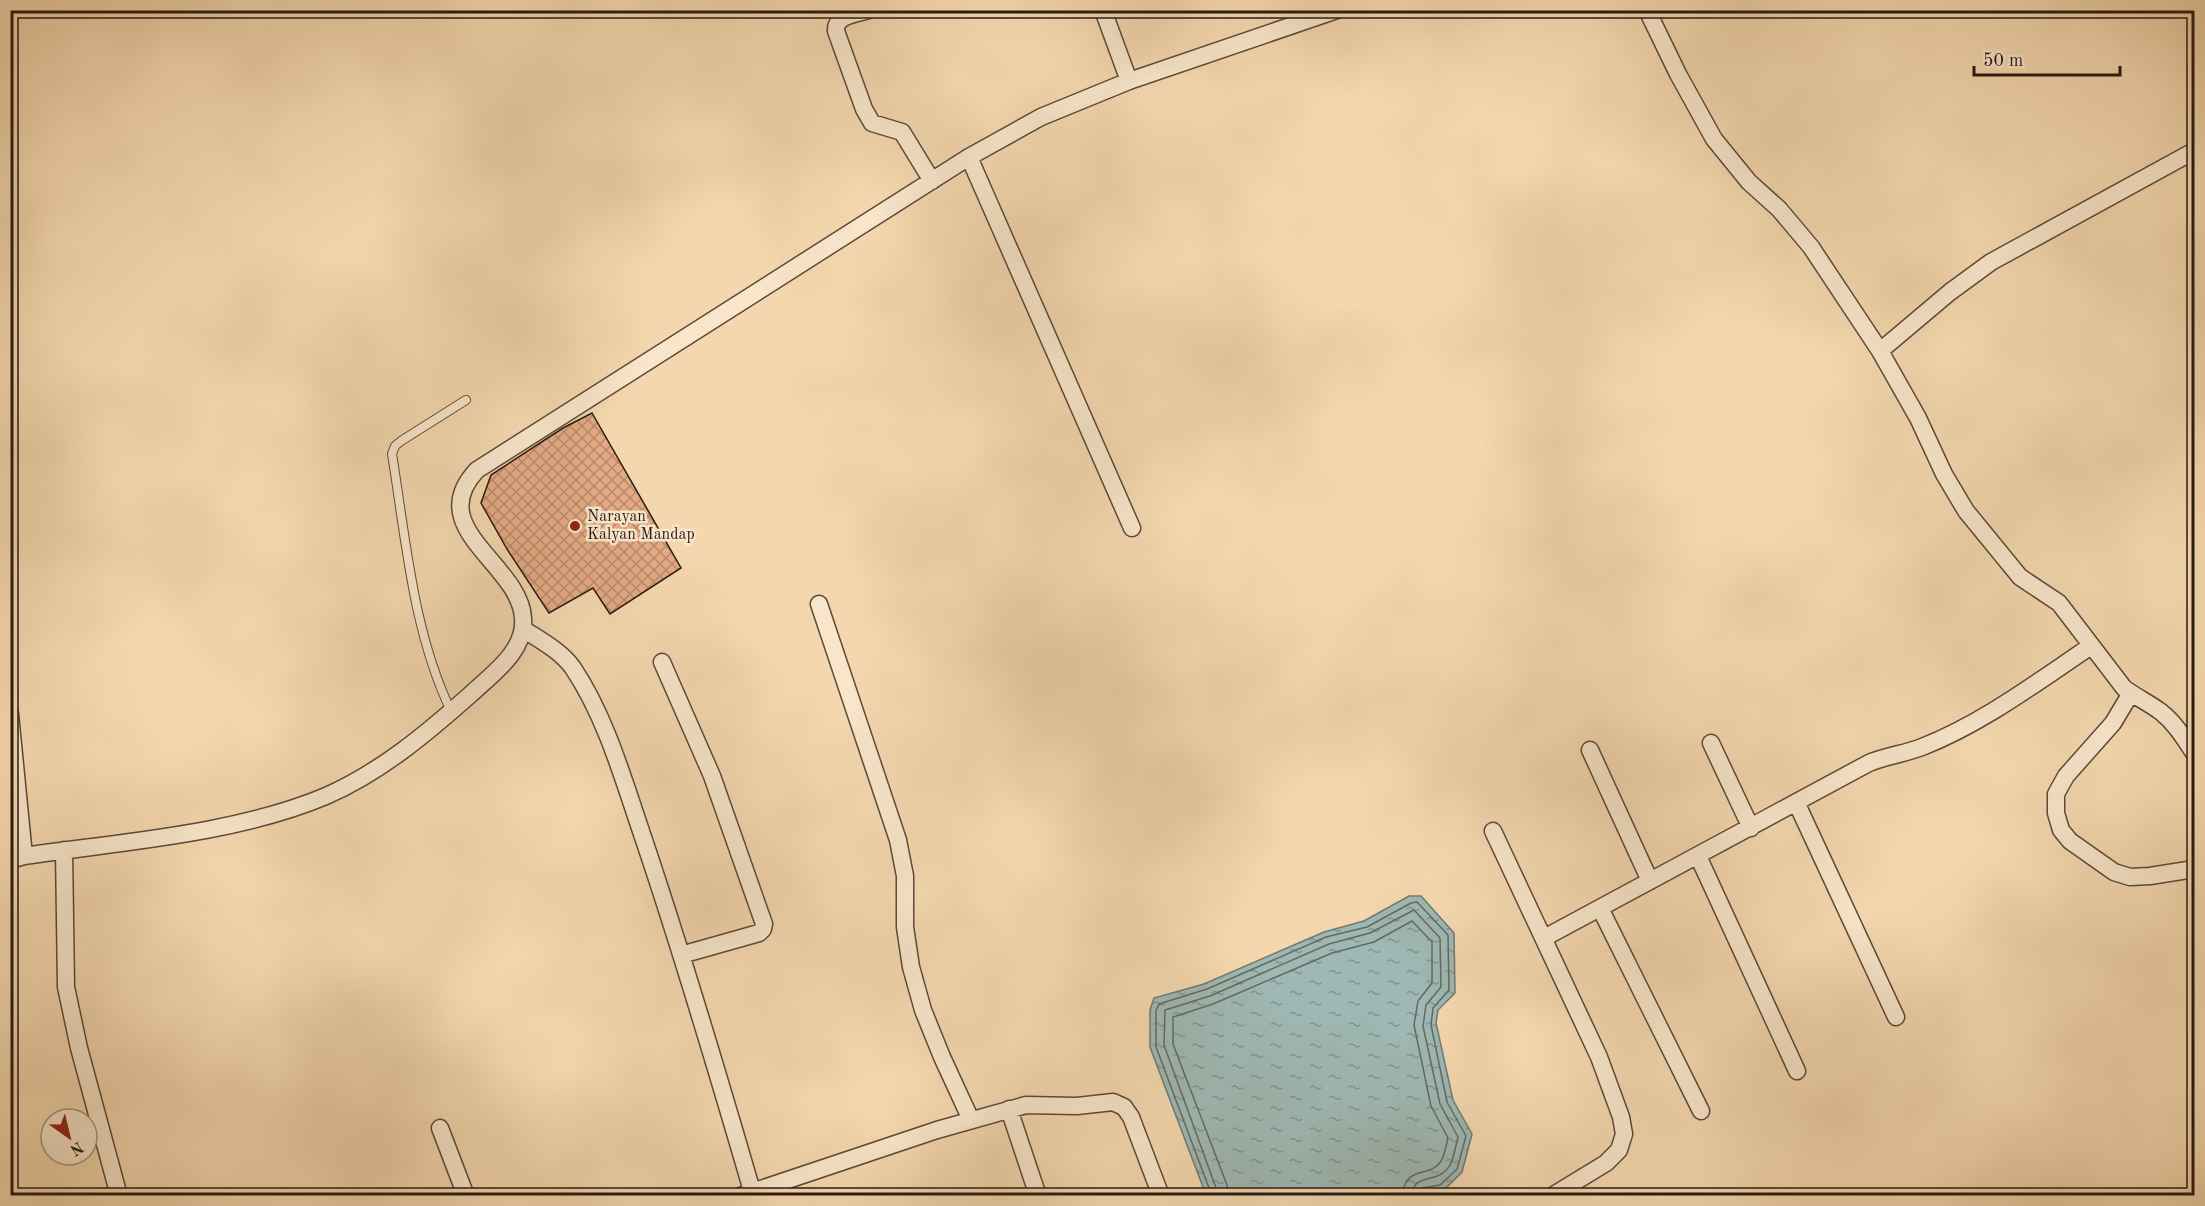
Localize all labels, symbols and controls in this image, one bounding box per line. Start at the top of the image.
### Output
scale bar [1974,39,2120,77]
text: 50 m [1983,52,2023,70]
place label: Narayan Kalyan Mandap [587,509,695,543]
marker: Narayan Kalyan Mandap [568,519,582,533]
north arrow [39,1107,99,1167]
text: N [66,1138,86,1158]

